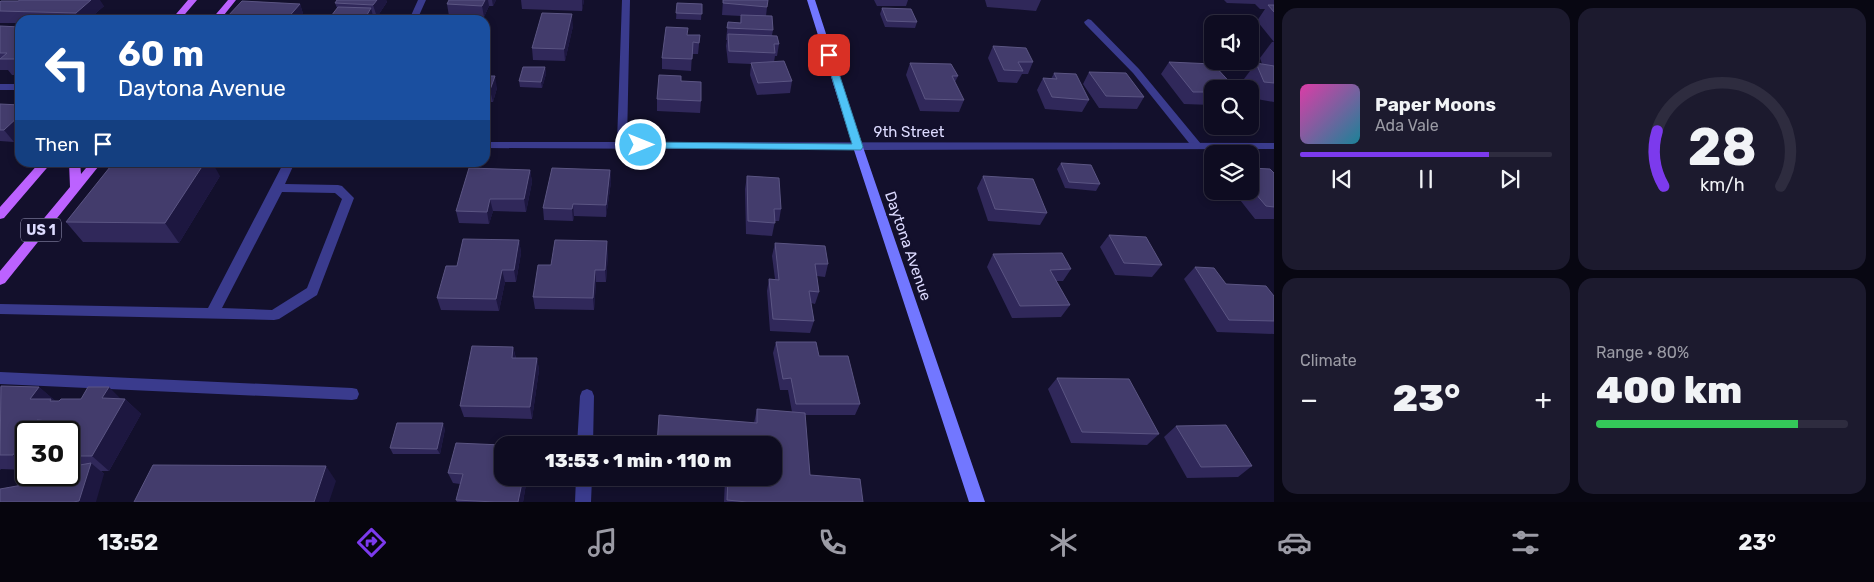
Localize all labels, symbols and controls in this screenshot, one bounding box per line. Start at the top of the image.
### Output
map controls [1204,15,1259,200]
button: sound [1204,15,1259,70]
text: 60 m [118,33,204,75]
pin [808,34,850,76]
icon: left [35,35,100,100]
icon: arrive [815,41,843,69]
text: Daytona Avenue [118,75,286,102]
button: search [1204,80,1259,135]
text: Paper Moons [1375,93,1496,116]
text: Ada Vale [1375,116,1439,135]
text: 28 [1687,116,1757,178]
position arrow [614,118,666,170]
street label: 9th Street [874,123,945,141]
icon: arrive [89,130,117,158]
text: Then [35,133,79,156]
button: layers [1204,145,1259,200]
icon: previous [1328,165,1356,193]
icon: pause [1412,165,1440,193]
icon: next [1496,165,1524,193]
text: km/h [1700,174,1744,195]
street label: Daytona Avenue [881,189,935,303]
road number: US 1 [21,218,61,242]
text: Range · 80% [1596,343,1689,362]
text: Climate [1300,351,1357,370]
text: 400 km [1596,367,1742,413]
text: 23° [1393,375,1460,421]
text: − [1300,383,1318,416]
text: + [1535,383,1552,416]
speed limit sign: 30 [15,421,80,486]
text: 13:53 · 1 min · 110 m [545,449,731,472]
icon: directions [354,525,389,560]
icon: music [585,525,620,560]
icon: phone [815,525,850,560]
icon: climate [1046,525,1081,560]
icon: car [1277,525,1312,560]
icon: filters [1508,525,1543,560]
text: 13:52 [98,529,158,556]
text: 23° [1738,529,1776,556]

